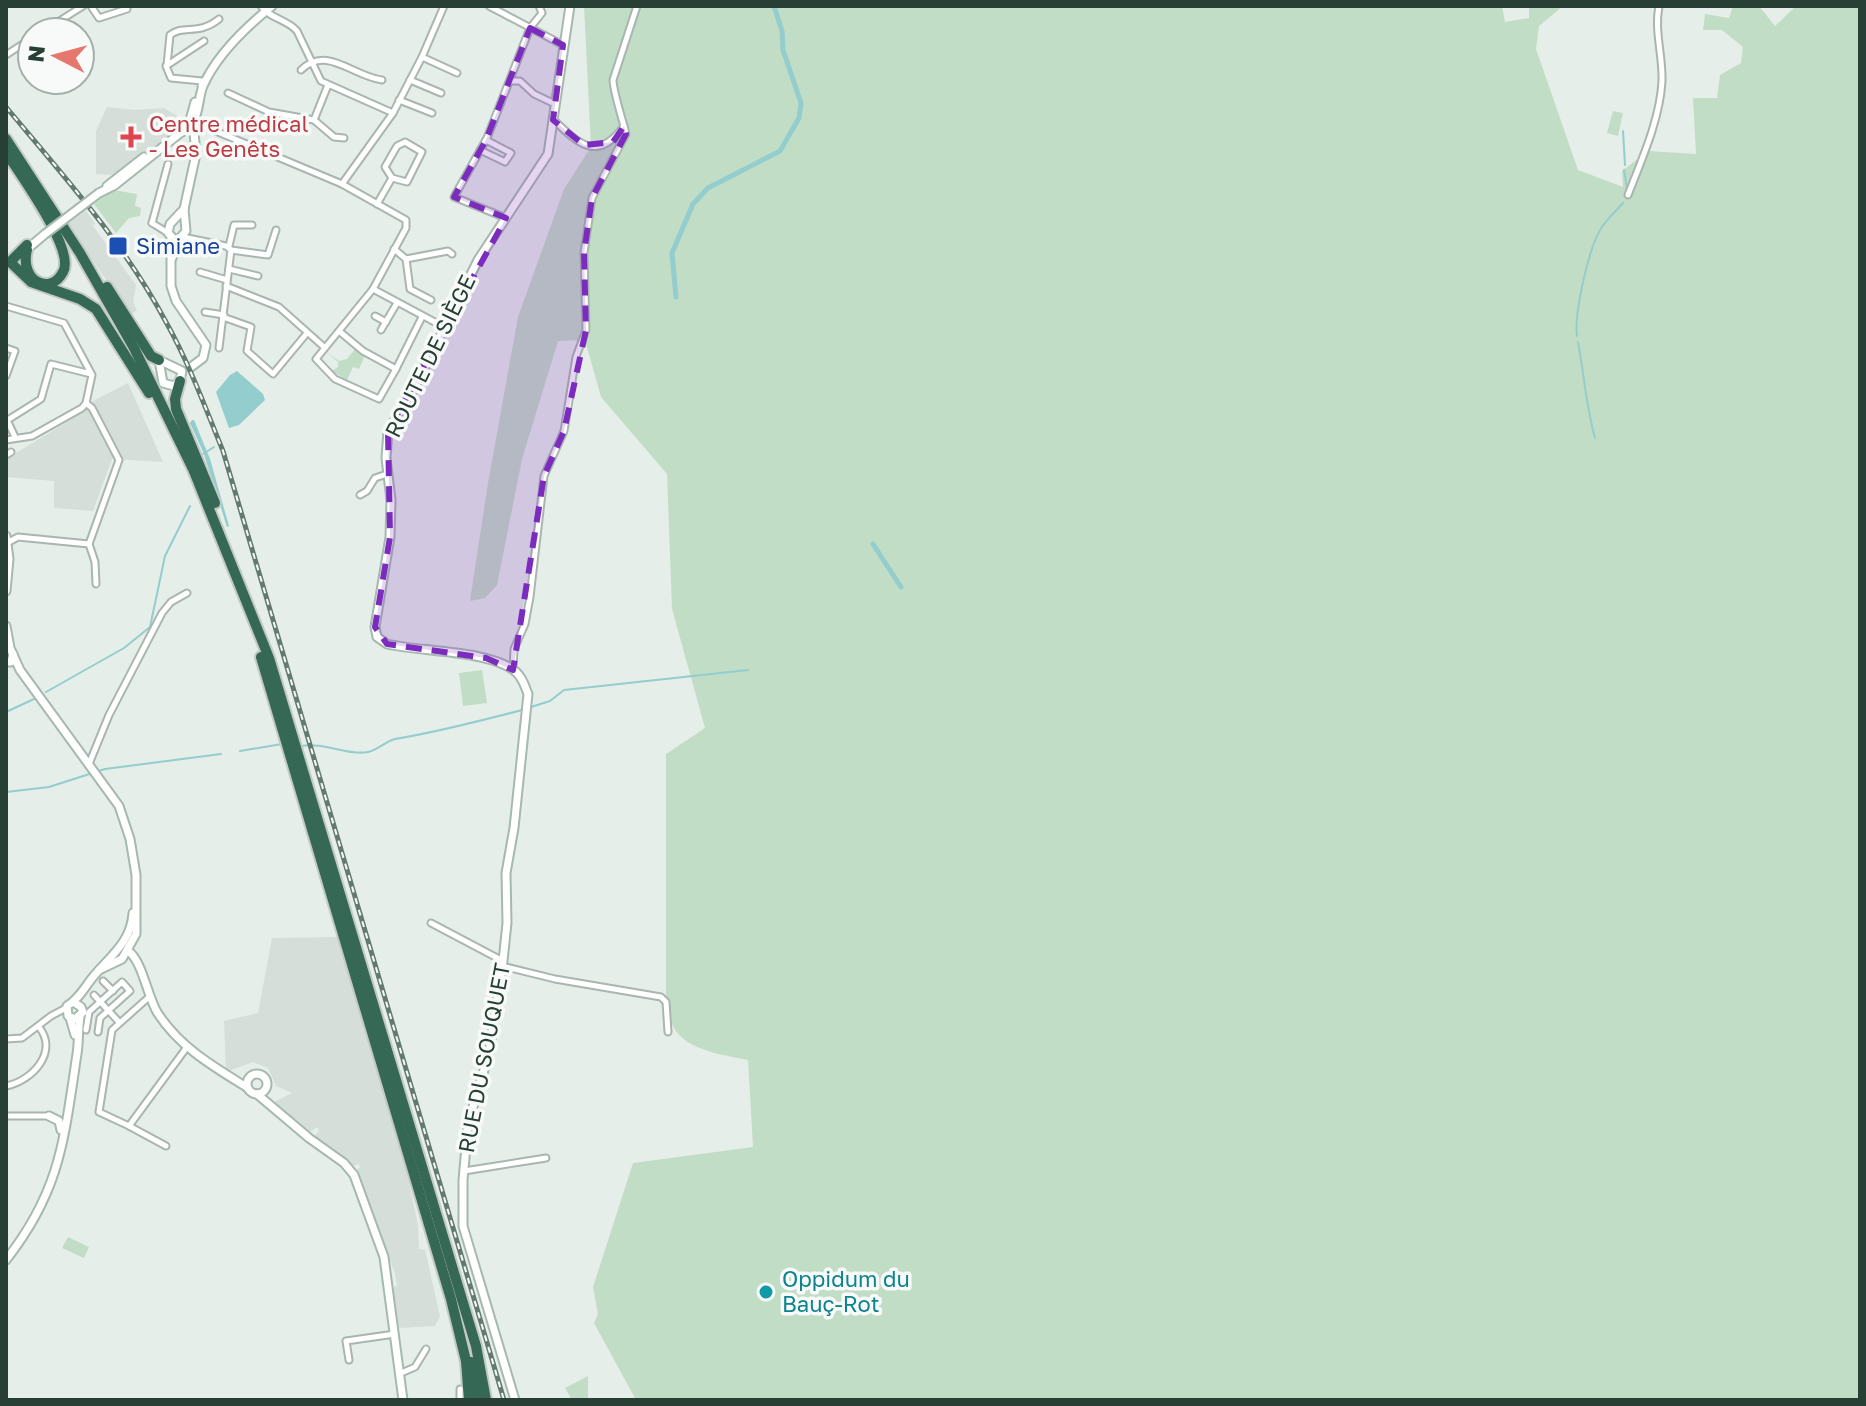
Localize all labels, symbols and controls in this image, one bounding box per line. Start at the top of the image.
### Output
north arrow [16,16,96,96]
text: N [21,44,50,64]
place label: Centre médical - Les Genêts [149,110,309,162]
marker: Centre médical - Les Genêts [120,126,142,148]
place label: Simiane [136,232,220,259]
marker: Simiane [107,235,129,257]
street label: ROUTE DE SIÈGE [379,270,481,441]
street label: RUE DU SOUQUET [452,960,515,1155]
place label: Oppidum du Bauç-Rot [782,1265,910,1317]
marker: Oppidum du Bauç-Rot [757,1283,775,1301]

